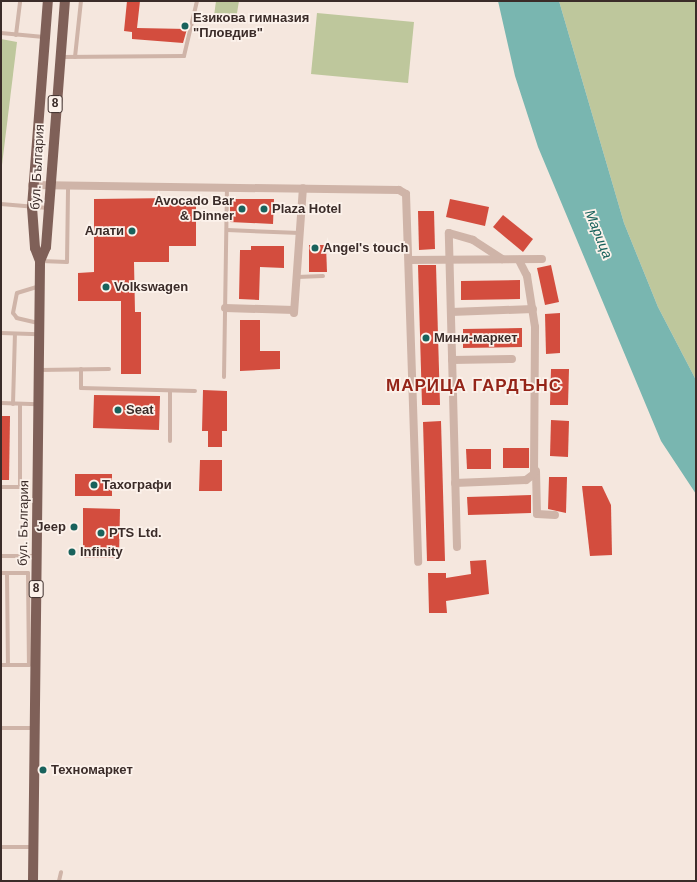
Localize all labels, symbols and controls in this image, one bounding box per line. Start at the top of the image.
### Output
place label: Езикова гимназия "Пловдив" [193,11,309,42]
marker: Езикова гимназия "Пловдив" [180,21,190,31]
road number: 8 [47,94,63,114]
street label: бул. България [28,124,48,210]
place label: Avocado Bar & Dinner [154,194,234,225]
place label: Plaza Hotel [272,201,341,217]
marker: Avocado Bar & Dinner [237,204,247,214]
marker: Plaza Hotel [259,204,269,214]
water label: Марица [582,207,616,261]
place label: Алати [85,223,124,239]
marker: Алати [127,226,137,236]
place label: Angel's touch [323,240,408,256]
marker: Angel's touch [310,243,320,253]
place label: Volkswagen [114,279,188,295]
marker: Volkswagen [101,282,111,292]
place label: Мини-маркет [434,330,518,346]
marker: Мини-маркет [421,333,431,343]
district label: МАРИЦА ГАРДЪНС [386,376,562,396]
place label: Seat [126,402,153,418]
marker: Seat [113,405,123,415]
place label: Тахографи [102,477,172,493]
street label: бул. България [15,480,33,566]
marker: Тахографи [89,480,99,490]
place label: Jeep [36,519,66,535]
marker: Jeep [69,522,79,532]
place label: PTS Ltd. [109,525,162,541]
marker: PTS Ltd. [96,528,106,538]
place label: Infinity [80,544,123,560]
marker: Infinity [67,547,77,557]
road number: 8 [28,579,44,599]
place label: Техномаркет [51,762,133,778]
marker: Техномаркет [38,765,48,775]

